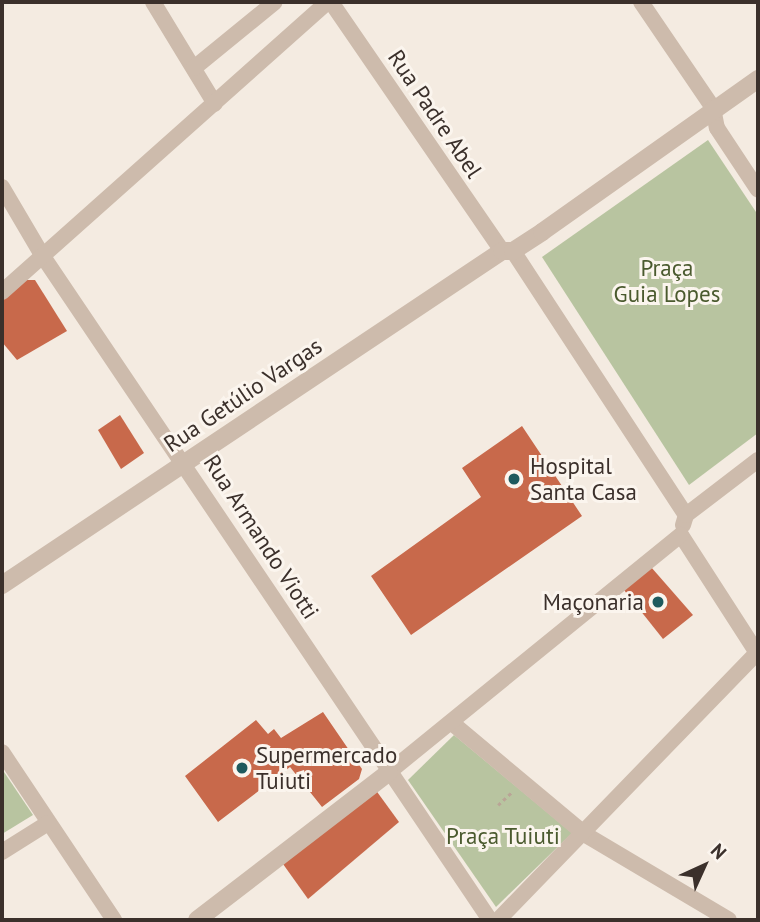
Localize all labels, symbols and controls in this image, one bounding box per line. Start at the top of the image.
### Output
street label: Rua Padre Abel [382,44,488,184]
park label: Praça Guia Lopes [614,254,720,308]
street label: Rua Getúlio Vargas [158,332,328,458]
street label: Rua Armando Viotti [197,449,325,625]
place label: Hospital Santa Casa [530,452,637,506]
marker: Hospital Santa Casa [504,469,524,489]
place label: Maçonaria [543,588,644,616]
marker: Maçonaria [650,594,666,610]
place label: Supermercado Tuiuti [256,741,397,795]
marker: Supermercado Tuiuti [234,760,250,776]
park label: Praça Tuiuti [446,822,560,850]
north arrow [669,831,739,901]
text: N [706,838,732,864]

